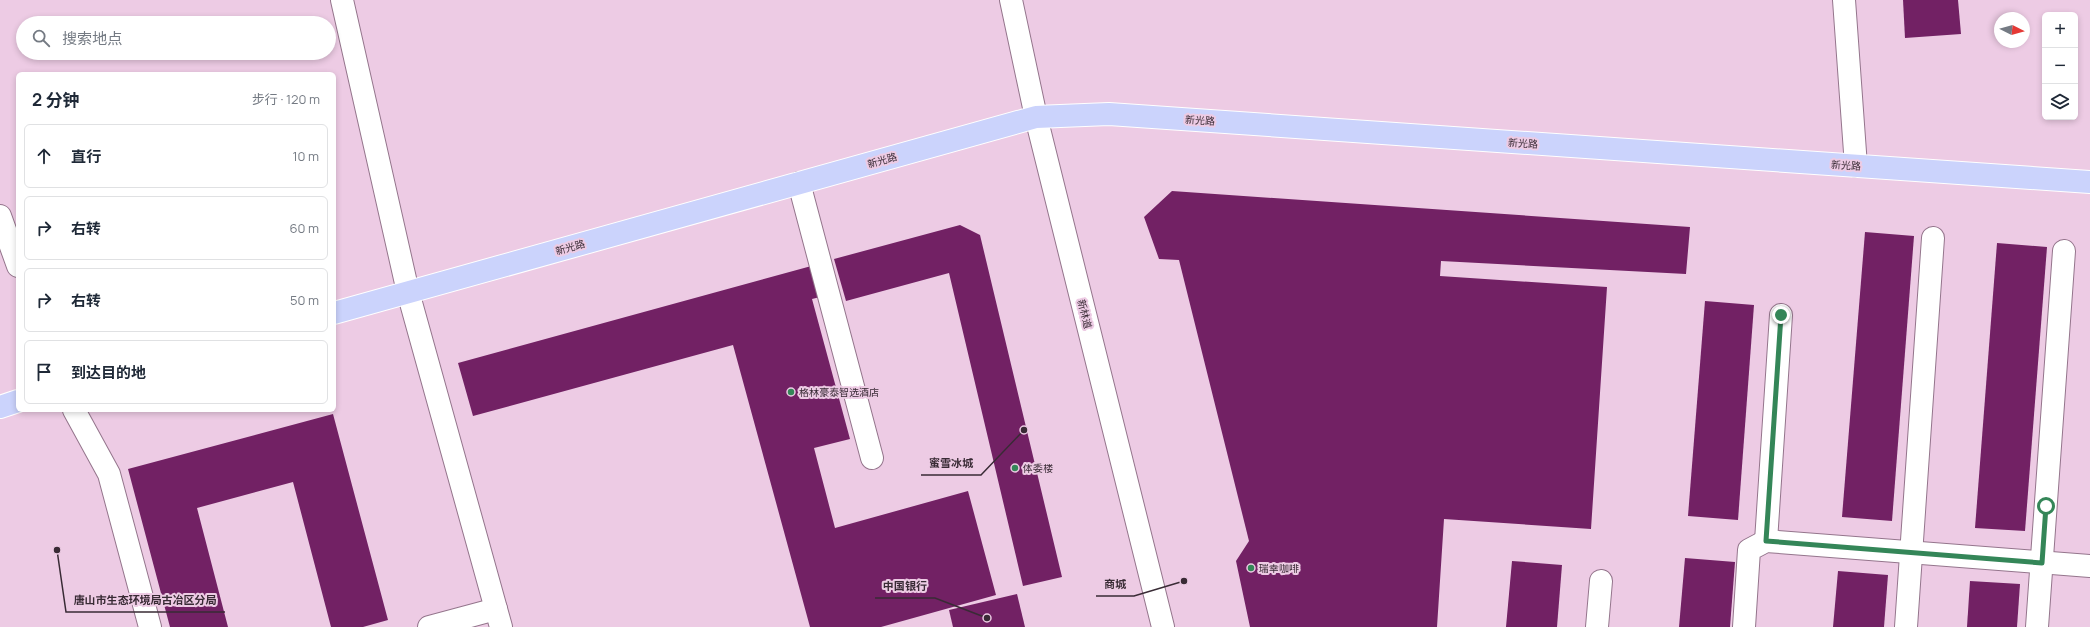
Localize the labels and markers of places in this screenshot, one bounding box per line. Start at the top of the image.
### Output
place label: 格林豪泰智选酒店 [799,385,879,399]
marker: 格林豪泰智选酒店 [786,387,796,397]
callout: 蜜雪冰城 [921,452,981,475]
place label: 体委楼 [1023,461,1053,475]
marker: 体委楼 [1010,463,1020,473]
place label: 瑞幸咖啡 [1259,561,1299,575]
marker: 瑞幸咖啡 [1246,563,1256,573]
callout: 商城 [1096,573,1134,596]
callout: 中国银行 [875,575,935,598]
callout: 唐山市生态环境局古冶区分局 [66,589,225,612]

